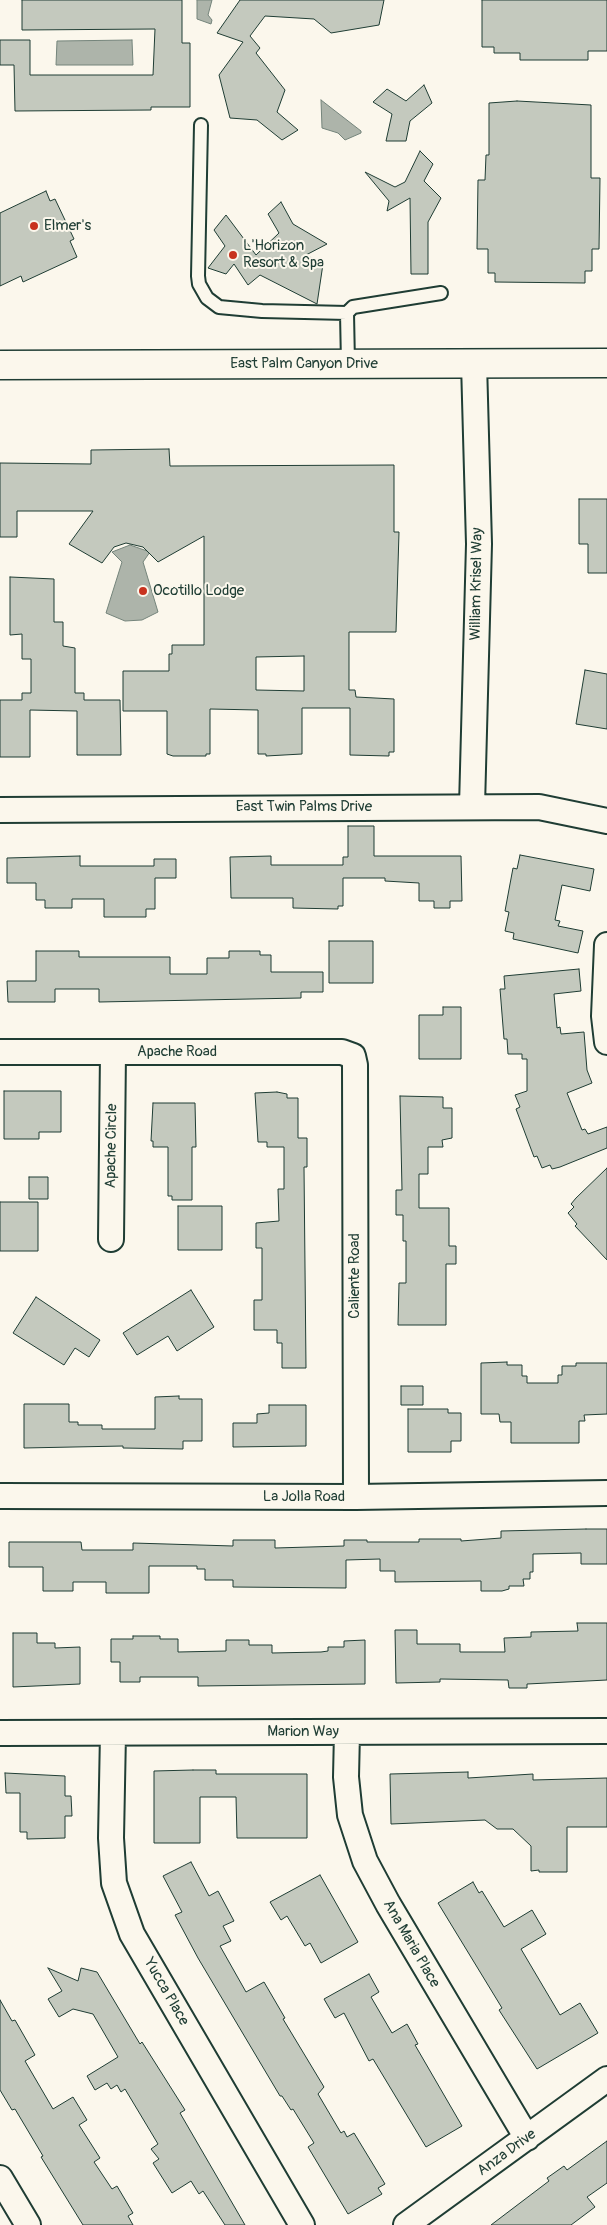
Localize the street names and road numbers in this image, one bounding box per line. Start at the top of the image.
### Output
street label: East Palm Canyon Drive [230,355,378,373]
street label: William Krisel Way [467,527,487,641]
street label: East Twin Palms Drive [236,798,372,816]
street label: Apache Road [137,1043,217,1061]
street label: Apache Circle [102,1103,122,1189]
street label: Caliente Road [346,1233,364,1319]
street label: La Jolla Road [263,1488,345,1506]
street label: Marion Way [267,1723,339,1741]
street label: Ana Maria Place [379,1897,443,1991]
street label: Yucca Place [139,1955,193,2029]
street label: Anza Drive [474,2126,540,2180]

